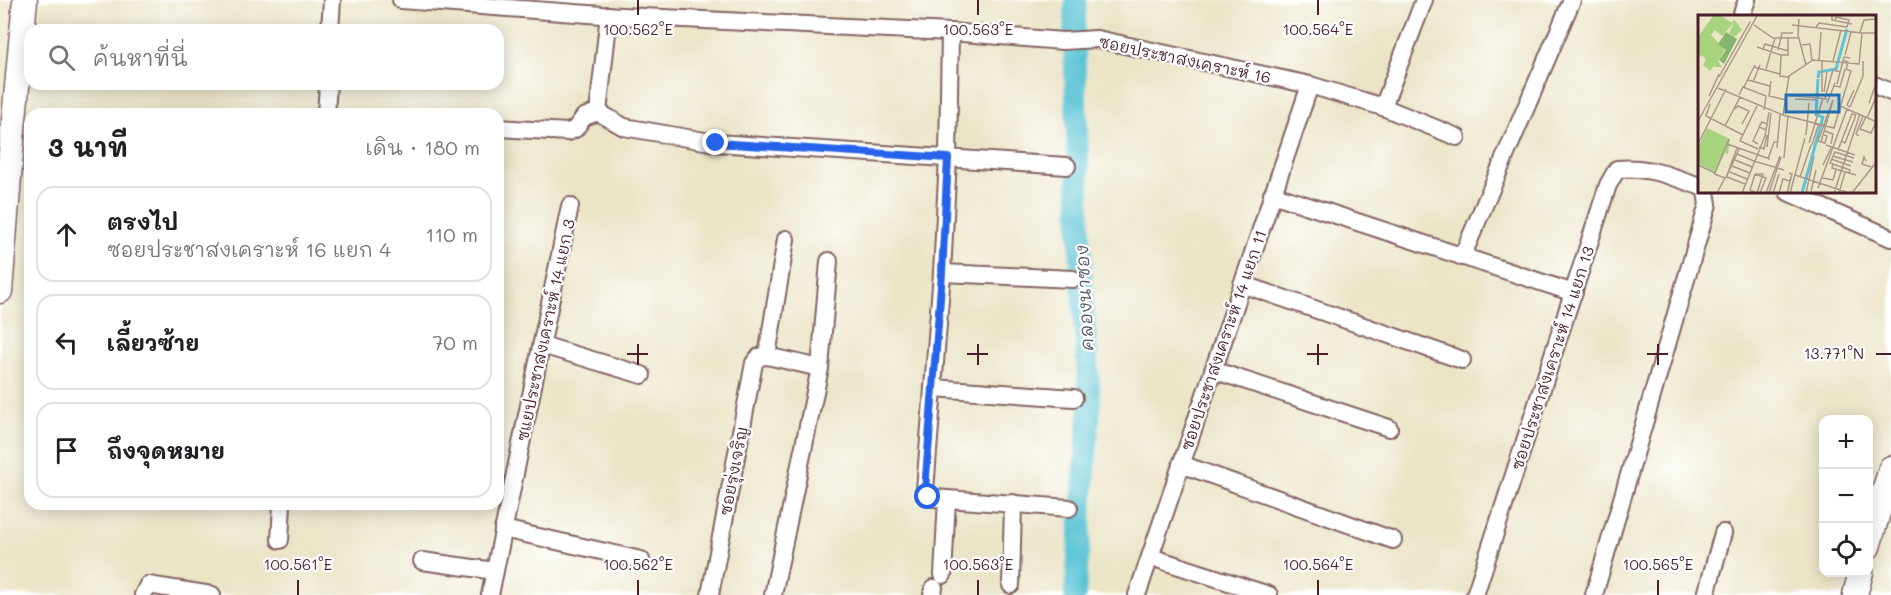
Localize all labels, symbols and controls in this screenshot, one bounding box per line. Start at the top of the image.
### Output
inset map [1698,15,1876,194]
text: 100.562°E [603,19,673,39]
text: 100.563°E [943,19,1014,39]
text: 100.564°E [1283,19,1354,39]
search box [24,24,504,90]
street label: ซอยประชาสงเคราะห์ 16 [1097,30,1273,88]
icon: search [45,41,78,74]
text: ค้นหาที่นี่ [93,43,188,72]
route end [702,129,728,155]
text: 3 นาที [48,130,128,164]
text: เดิน · 180 m [366,134,480,160]
text: ตรงไป [107,207,178,236]
street label: ซแยประชาสงเคราะห์ 14 แยก 3 [511,217,579,443]
icon: ahead [50,218,83,251]
text: 110 m [425,221,478,247]
street label: ซอยประชาสงเคราะห์ 14 แยก 11 [1175,227,1271,453]
text: ซอยประชาสงเคราะห์ 16 แยก 4 [107,236,391,262]
street label: ซอยประชาสงเคราะห์ 14 แยก 13 [1506,243,1598,473]
water label: คลองนาซอง [1069,244,1099,352]
icon: left [50,326,83,359]
text: เลี้ยวซ้าย [107,328,199,357]
text: 70 m [432,329,478,355]
text: 13.771°N [1804,343,1864,363]
map controls [1819,415,1873,577]
button: + [1819,415,1873,469]
street label: ซอยรุ่งเจริญ [714,425,755,518]
icon: arrive [50,434,83,467]
text: ถึงจุดหมาย [107,436,225,465]
button: − [1819,469,1873,523]
route start [914,483,940,509]
button: locate [1819,523,1873,577]
text: 100.561°E [264,554,333,574]
text: 100.562°E [603,554,673,574]
text: 100.563°E [943,554,1014,574]
text: 100.564°E [1283,554,1354,574]
text: 100.565°E [1623,554,1694,574]

